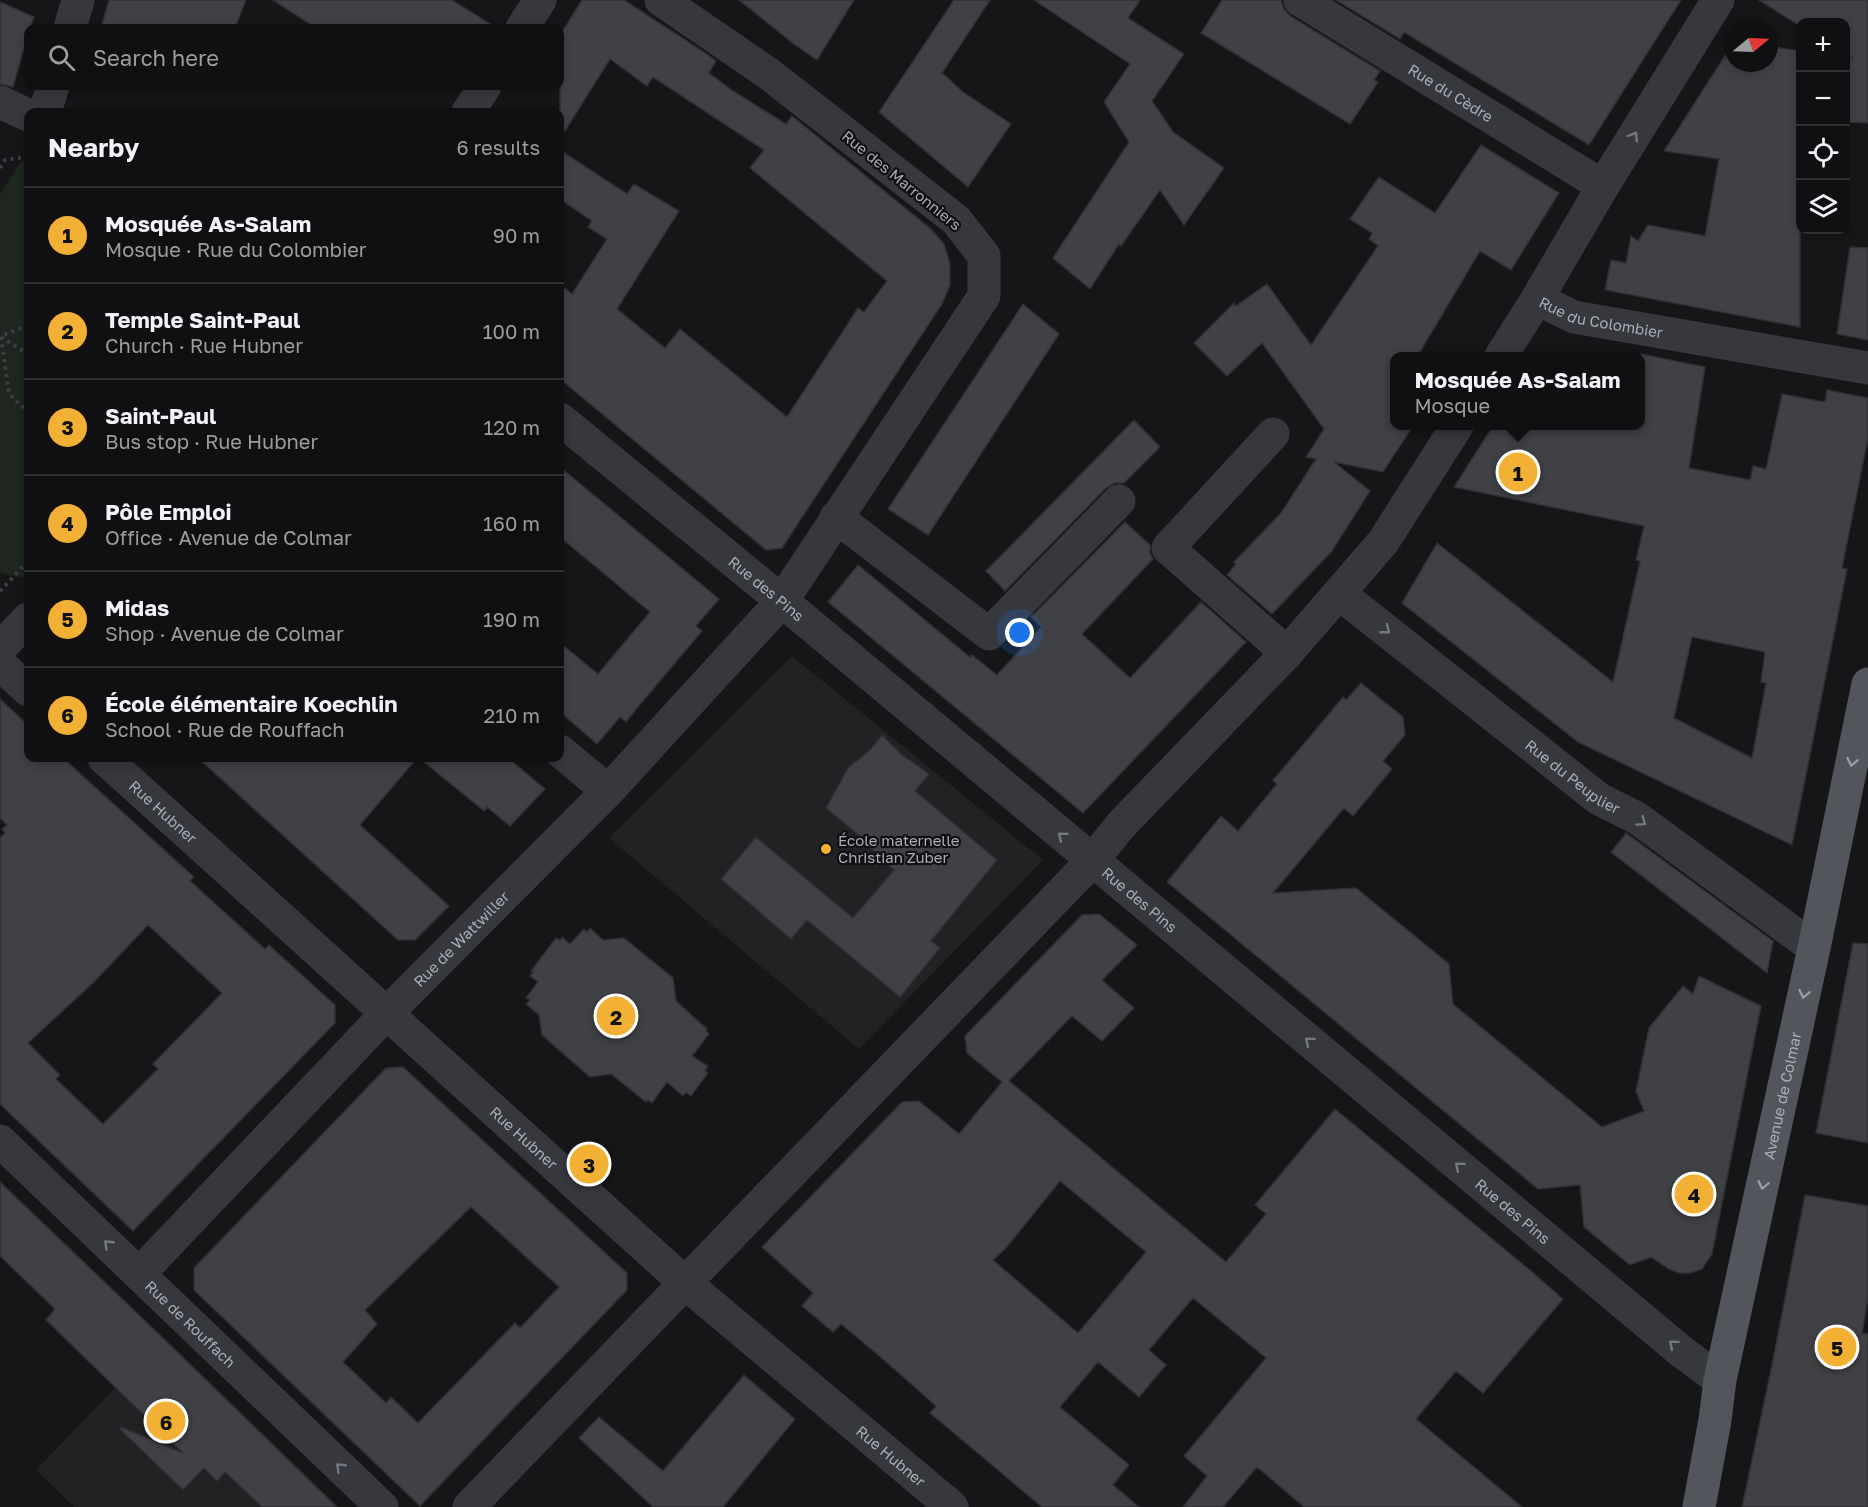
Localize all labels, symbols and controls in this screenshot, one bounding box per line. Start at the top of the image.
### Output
north arrow [1724,18,1778,72]
map controls [1796,18,1850,234]
button: + [1796,18,1850,72]
search box [24,24,564,90]
icon: search [45,41,78,74]
text: Search here [93,44,219,71]
street label: Rue du Cèdre [1405,60,1497,126]
button: − [1796,72,1850,126]
street label: Rue des Marronniers [839,126,965,234]
button: locate [1796,126,1850,180]
text: Nearby [48,132,139,163]
one-way arrow [1626,132,1638,142]
text: 6 results [456,135,540,159]
button: layers [1796,180,1850,234]
text: Mosquée As-Salam [105,210,311,237]
text: 1 [62,223,73,247]
text: 90 m [493,223,540,247]
text: Mosque · Rue du Colombier [105,237,367,261]
street label: Rue du Colombier [1536,293,1664,341]
text: Temple Saint-Paul [105,306,300,333]
text: 2 [61,319,74,343]
text: 100 m [483,319,540,343]
text: Church · Rue Hubner [105,333,303,357]
popup [1390,352,1645,430]
text: Mosquée As-Salam [1414,366,1621,393]
text: Mosque [1414,393,1490,417]
text: Saint-Paul [105,402,216,429]
text: 3 [61,415,74,439]
text: 120 m [484,415,540,439]
text: Bus stop · Rue Hubner [105,429,318,453]
pin: 1 [1498,450,1538,494]
text: Pôle Emploi [105,498,231,525]
text: 4 [61,511,74,535]
text: 160 m [483,511,540,535]
text: Office · Avenue de Colmar [105,525,352,549]
street label: Rue des Pins [725,552,808,625]
text: Midas [105,594,169,621]
text: 5 [61,607,74,631]
text: 190 m [483,607,540,631]
your location [1005,618,1034,647]
text: Shop · Avenue de Colmar [105,621,344,645]
one-way arrow [1379,623,1390,634]
text: École élémentaire Koechlin [105,690,398,717]
text: 6 [61,703,74,727]
text: 210 m [484,703,540,727]
text: School · Rue de Rouffach [105,717,345,741]
street label: Rue du Peuplier [1522,735,1623,817]
one-way arrow [1846,757,1859,767]
street label: Rue Hubner [126,776,201,847]
one-way arrow [1635,815,1646,826]
place label: École maternelle Christian Zuber [838,831,960,866]
one-way arrow [1058,832,1069,843]
marker: École maternelle Christian Zuber [819,842,833,856]
street label: Rue des Pins [1099,863,1181,936]
street label: Rue de Wattwiller [410,887,513,990]
one-way arrow [1798,989,1811,999]
pin: 2 [596,994,636,1038]
street label: Avenue de Colmar [1759,1030,1805,1161]
one-way arrow [1305,1037,1316,1048]
street label: Rue Hubner [486,1102,562,1173]
pin: 3 [570,1142,608,1186]
one-way arrow [1455,1162,1466,1173]
pin: 4 [1674,1172,1714,1216]
street label: Rue des Pins [1472,1174,1554,1247]
one-way arrow [1757,1179,1770,1189]
one-way arrow [104,1241,115,1252]
street label: Rue de Rouffach [142,1276,239,1371]
pin: 5 [1818,1324,1856,1370]
one-way arrow [1669,1341,1680,1352]
pin: 6 [146,1398,186,1444]
street label: Rue Hubner [853,1422,929,1490]
one-way arrow [336,1463,347,1474]

